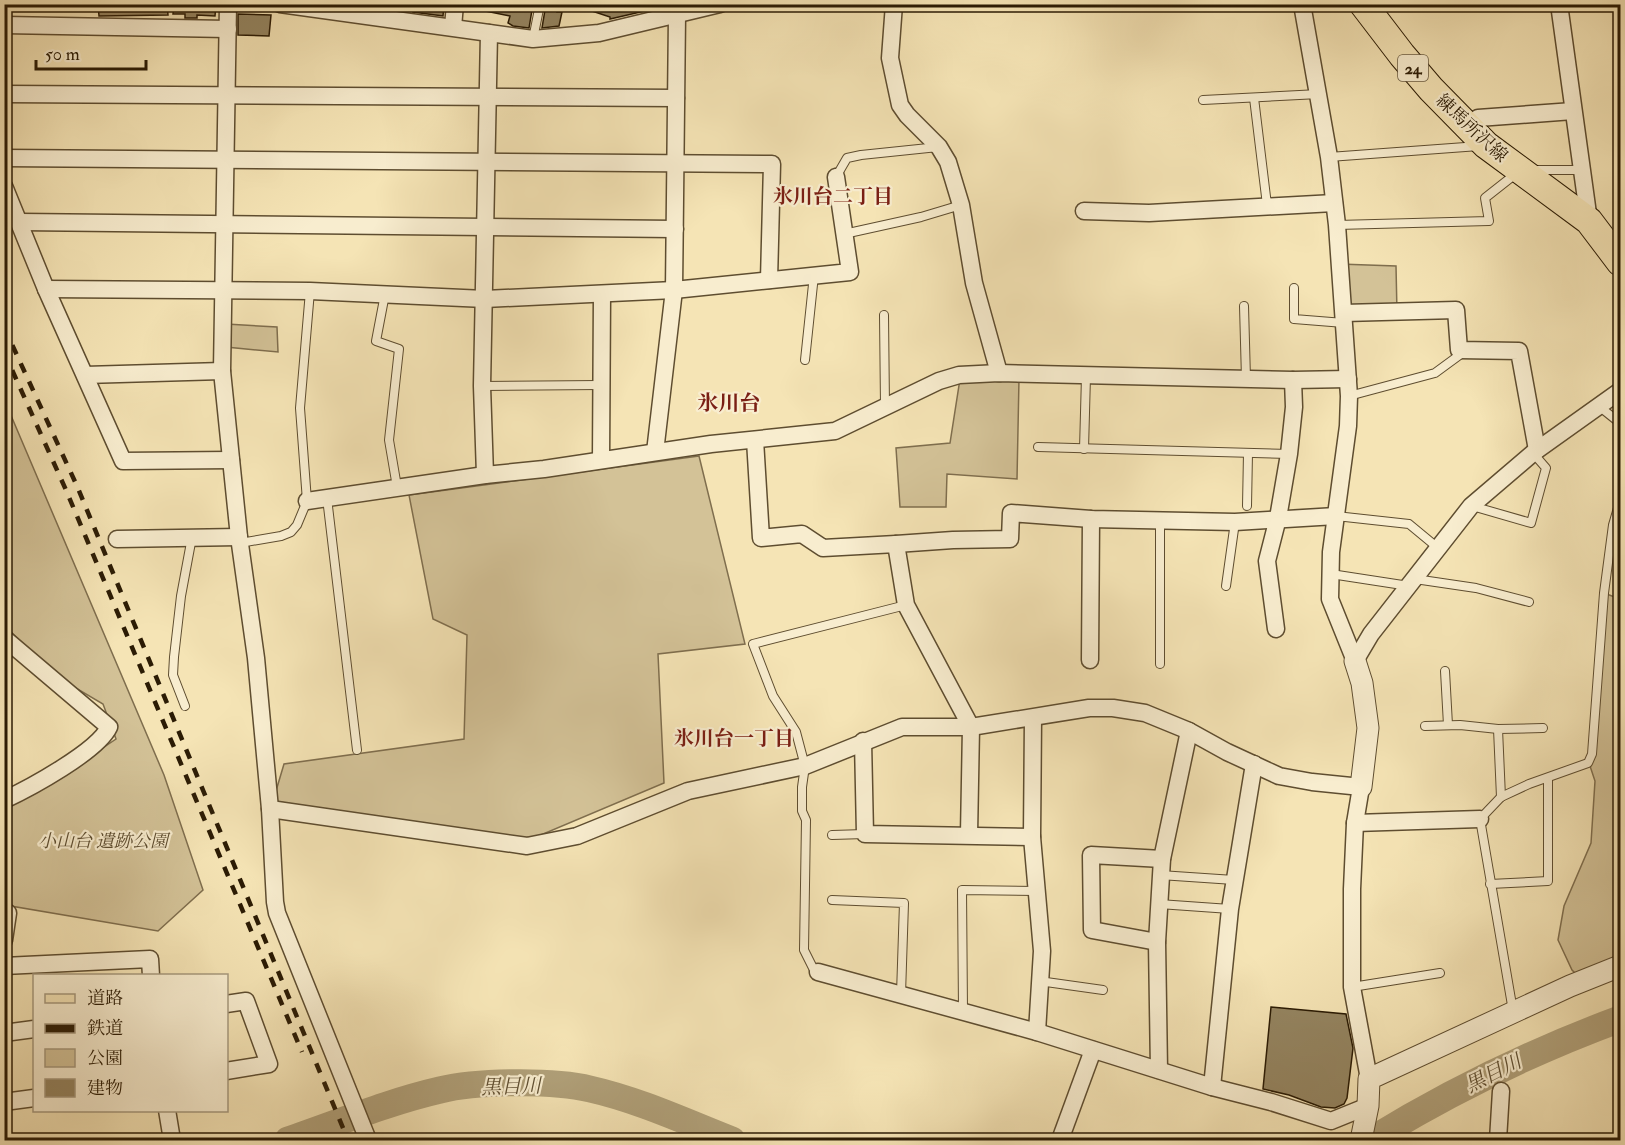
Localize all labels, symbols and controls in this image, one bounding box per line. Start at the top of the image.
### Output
scale bar [36,33,146,71]
text: 50 m [45,43,80,66]
road number: 24 [1398,55,1428,81]
street label: 練馬所沢線 [1431,89,1512,167]
district label: 氷川台二丁目 [773,184,893,209]
district label: 氷川台 [698,390,761,417]
district label: 氷川台一丁目 [674,726,794,751]
park label: 小山台 遺跡公園 [38,830,171,853]
legend [33,974,228,1112]
text: 道路 [87,987,123,1010]
text: 鉄道 [87,1017,123,1040]
text: 公園 [87,1047,123,1070]
water label: 黒目川 [1461,1048,1527,1098]
water label: 黒目川 [481,1073,543,1100]
text: 建物 [87,1077,123,1100]

